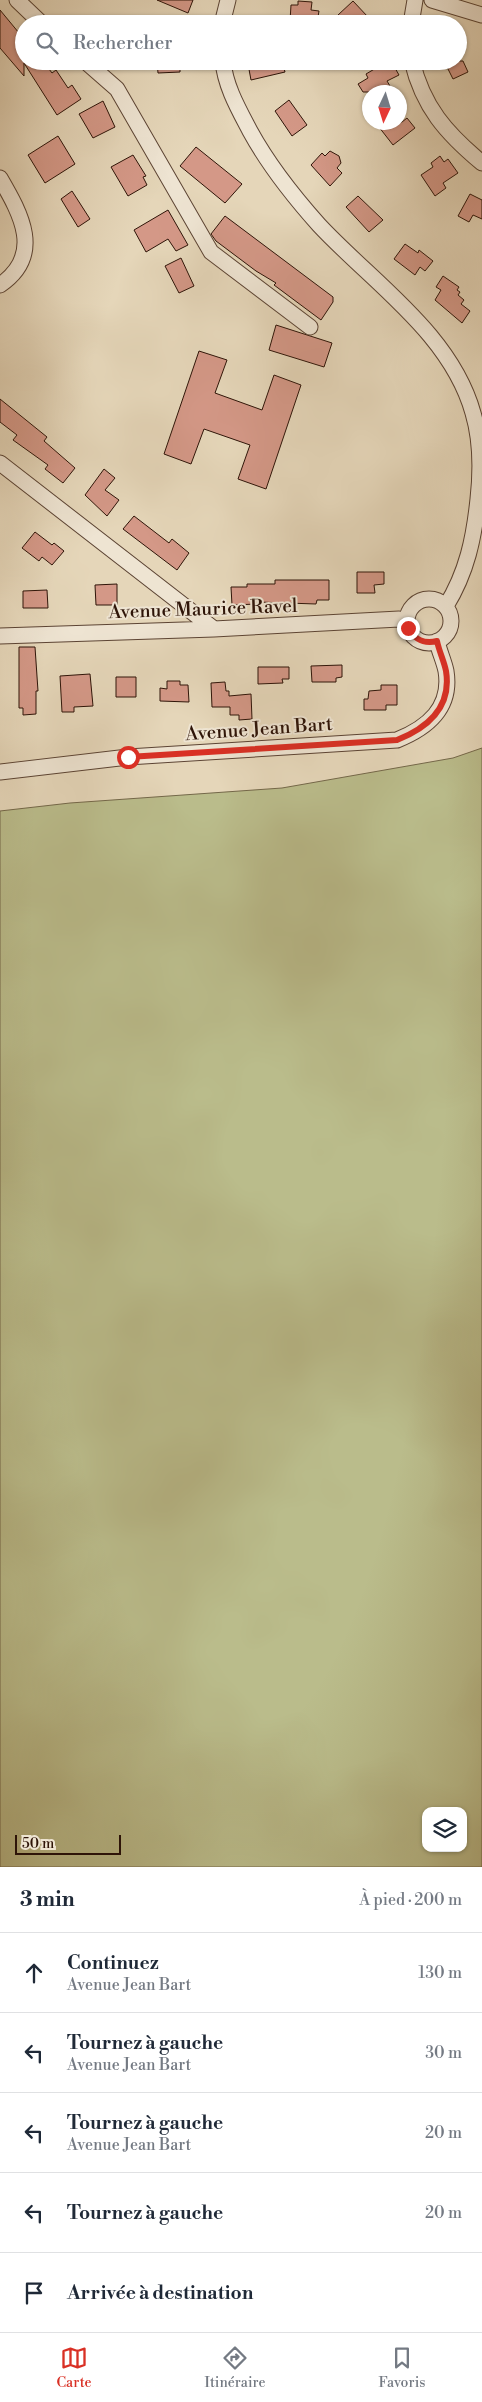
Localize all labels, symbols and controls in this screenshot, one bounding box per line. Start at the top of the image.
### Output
search box [15,15,467,70]
icon: search [33,29,61,57]
text: Rechercher [73,31,172,55]
north arrow [362,85,407,130]
street label: Avenue Maurice Ravel [107,594,298,624]
route end [397,617,420,640]
street label: Avenue Jean Bart [184,712,334,746]
route start [117,746,140,769]
map controls [422,1807,467,1852]
button: layers [422,1807,467,1852]
scale bar [15,1832,121,1855]
text: 50 m [22,1835,54,1853]
text: 3 min [20,1887,75,1913]
text: À pied · 200 m [359,1890,462,1910]
text: Continuez [67,1951,159,1975]
icon: ahead [20,1959,48,1987]
text: 130 m [418,1963,462,1983]
text: Avenue Jean Bart [67,1975,191,1995]
text: Tournez à gauche [67,2031,223,2055]
icon: left [20,2039,48,2067]
text: 30 m [425,2043,462,2063]
text: Avenue Jean Bart [67,2055,191,2075]
text: Tournez à gauche [67,2111,223,2135]
icon: left [20,2119,48,2147]
text: 20 m [425,2123,462,2143]
text: Avenue Jean Bart [67,2135,191,2155]
icon: left [20,2199,48,2227]
text: Tournez à gauche [67,2201,223,2225]
text: 20 m [425,2203,462,2223]
icon: arrive [20,2279,48,2307]
text: Arrivée à destination [67,2281,253,2305]
tab: Carte [57,2344,92,2392]
tab: Itinéraire [205,2344,266,2392]
tab: Favoris [379,2344,425,2392]

